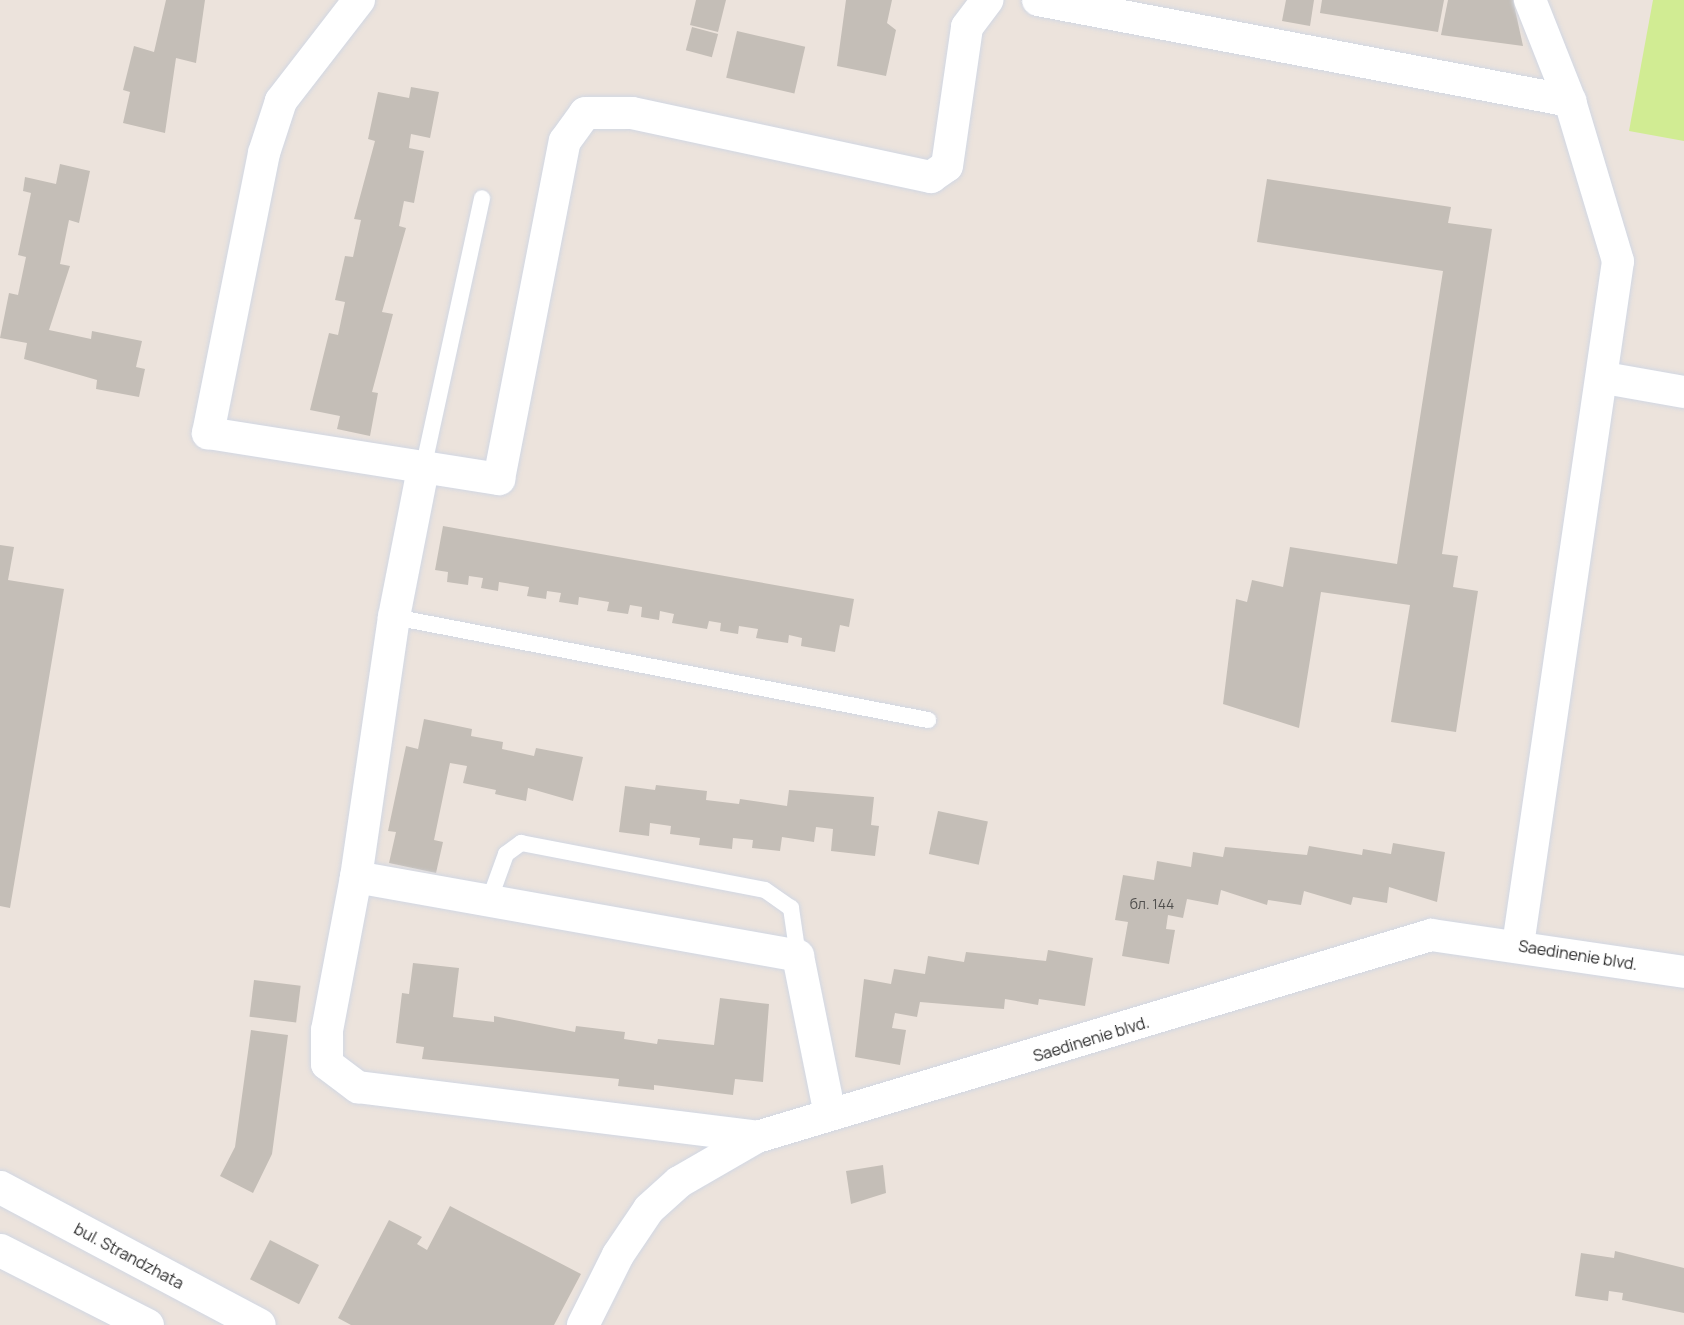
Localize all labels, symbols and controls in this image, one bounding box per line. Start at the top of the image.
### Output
house number: бл. 144 [1130,896,1174,912]
street label: Saedinenie blvd. [1517,936,1639,974]
street label: Saedinenie blvd. [1031,1012,1151,1066]
street label: bul. Strandzhata [71,1219,187,1293]

